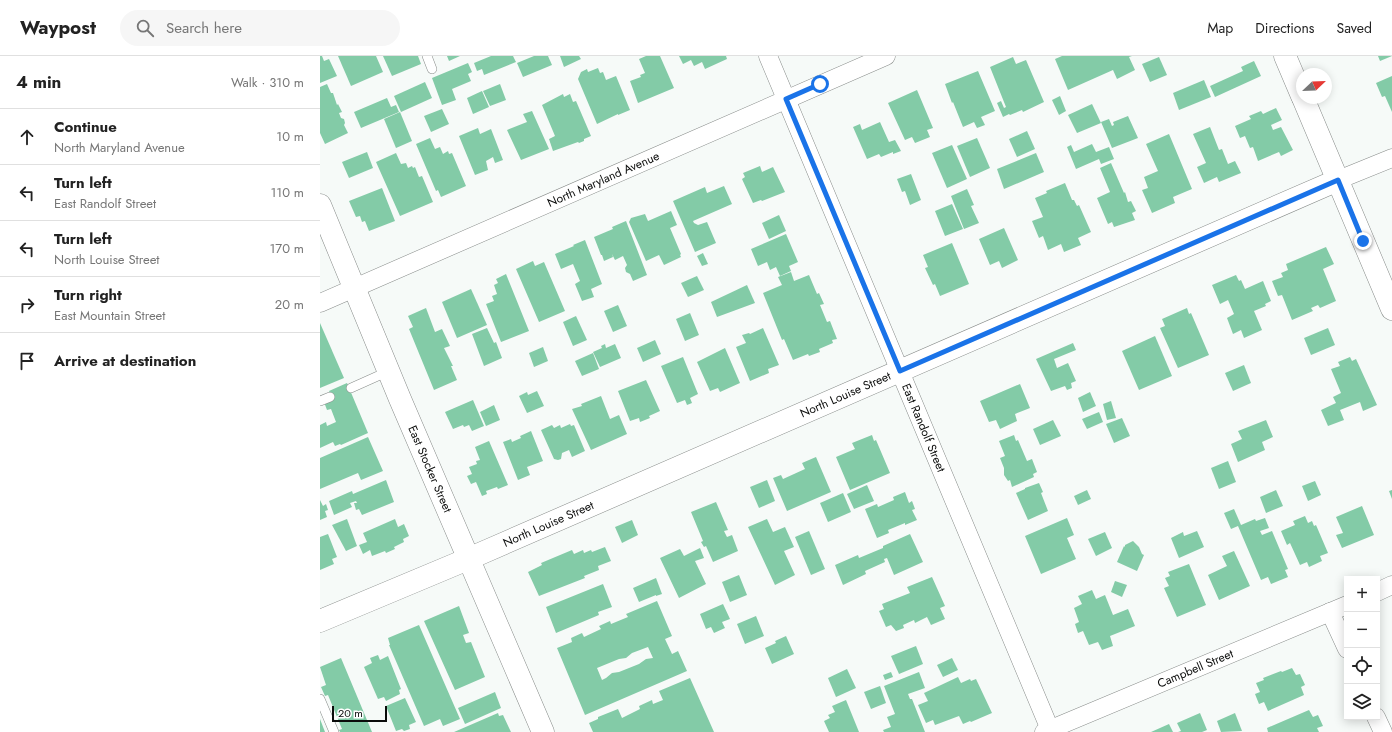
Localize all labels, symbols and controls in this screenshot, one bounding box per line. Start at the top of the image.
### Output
search box [120,10,400,46]
text: Waypost [20,14,96,41]
icon: search [134,17,156,39]
text: Search here [166,17,242,39]
text: Map [1207,18,1233,38]
text: Directions [1255,18,1315,38]
text: Saved [1337,18,1372,38]
north arrow [1296,68,1332,104]
text: 4 min [16,70,61,94]
text: Walk · 310 m [231,73,304,92]
route start [811,75,829,93]
text: Continue [54,116,117,138]
icon: ahead [16,126,38,148]
text: 10 m [276,127,304,146]
text: North Maryland Avenue [54,138,185,157]
street label: North Maryland Avenue [544,147,662,212]
text: Turn left [54,172,112,194]
icon: left [16,182,38,204]
text: 110 m [270,183,304,202]
text: East Randolf Street [54,194,156,213]
text: Turn left [54,228,112,250]
route end [1354,232,1372,250]
icon: left [16,238,38,260]
text: 170 m [269,239,304,258]
text: North Louise Street [54,250,159,269]
text: Turn right [54,284,122,306]
icon: right [16,294,38,316]
text: 20 m [275,295,304,314]
text: East Mountain Street [54,306,165,325]
icon: arrive [16,350,38,372]
text: Arrive at destination [54,350,196,372]
street label: North Louise Street [797,367,894,422]
street label: East Randolf Street [897,381,950,475]
street label: East Stocker Street [403,423,457,515]
street label: North Louise Street [500,496,597,552]
map controls [1344,576,1380,720]
button: + [1344,576,1380,612]
button: − [1344,612,1380,648]
street label: Campbell Street [1154,645,1236,693]
button: locate [1344,648,1380,684]
button: layers [1344,684,1380,720]
scale bar [332,704,387,723]
text: 20 m [338,705,363,721]

